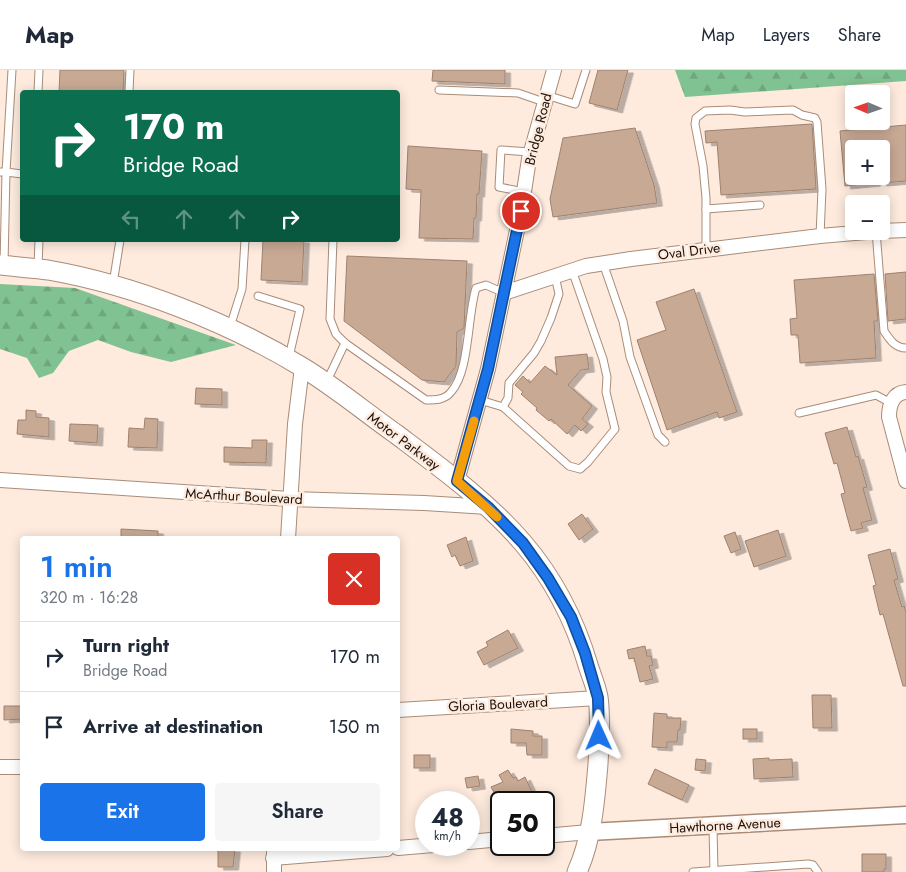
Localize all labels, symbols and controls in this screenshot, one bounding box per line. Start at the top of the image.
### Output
text: Map [25,17,74,52]
text: Map [701,22,735,48]
text: Layers [763,22,810,48]
text: Share [838,22,881,48]
north arrow [845,85,890,130]
map controls [845,85,890,240]
street label: Bridge Road [519,91,557,167]
text: 170 m [123,102,224,152]
icon: right [40,110,105,175]
button: + [845,140,890,185]
text: Bridge Road [123,148,239,180]
pin [500,190,542,232]
button: − [845,195,890,240]
icon: arrive [507,197,535,225]
icon: left [117,205,145,233]
icon: ahead [170,205,198,233]
icon: ahead [223,205,251,233]
icon: right [276,205,304,233]
street label: Oval Drive [657,237,721,265]
street label: Motor Parkway [363,407,445,476]
street label: McArthur Boulevard [185,483,303,509]
text: 1 min [40,545,113,588]
button: close [328,553,380,605]
text: 320 m · 16:28 [40,586,138,609]
text: Turn right [83,632,169,659]
icon: right [40,643,68,671]
text: 170 m [330,643,380,670]
text: Bridge Road [83,659,167,682]
street label: Gloria Boulevard [448,691,548,717]
position arrow [572,709,624,761]
icon: arrive [40,713,68,741]
text: Arrive at destination [83,713,263,740]
text: 150 m [329,713,380,740]
button: Exit [40,783,205,841]
button: Share [215,783,380,841]
speed limit sign: 50 [490,791,555,856]
text: 48 [431,799,464,835]
street label: Hawthorne Avenue [669,812,781,838]
text: km/h [434,827,461,845]

